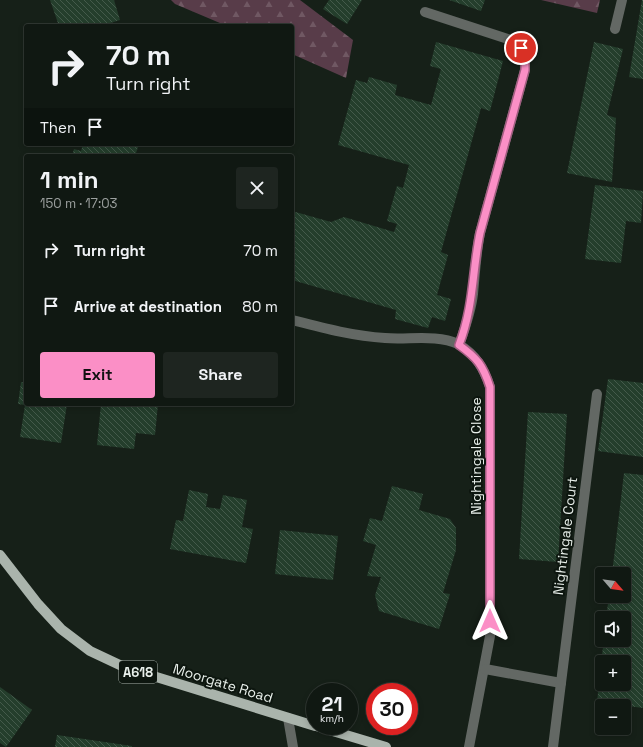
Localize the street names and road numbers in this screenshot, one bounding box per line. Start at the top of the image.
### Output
street label: Nightingale Close [467,397,485,515]
street label: Nightingale Court [549,476,581,596]
street label: Moorgate Road [171,659,275,707]
road number: A618 [119,661,157,683]

